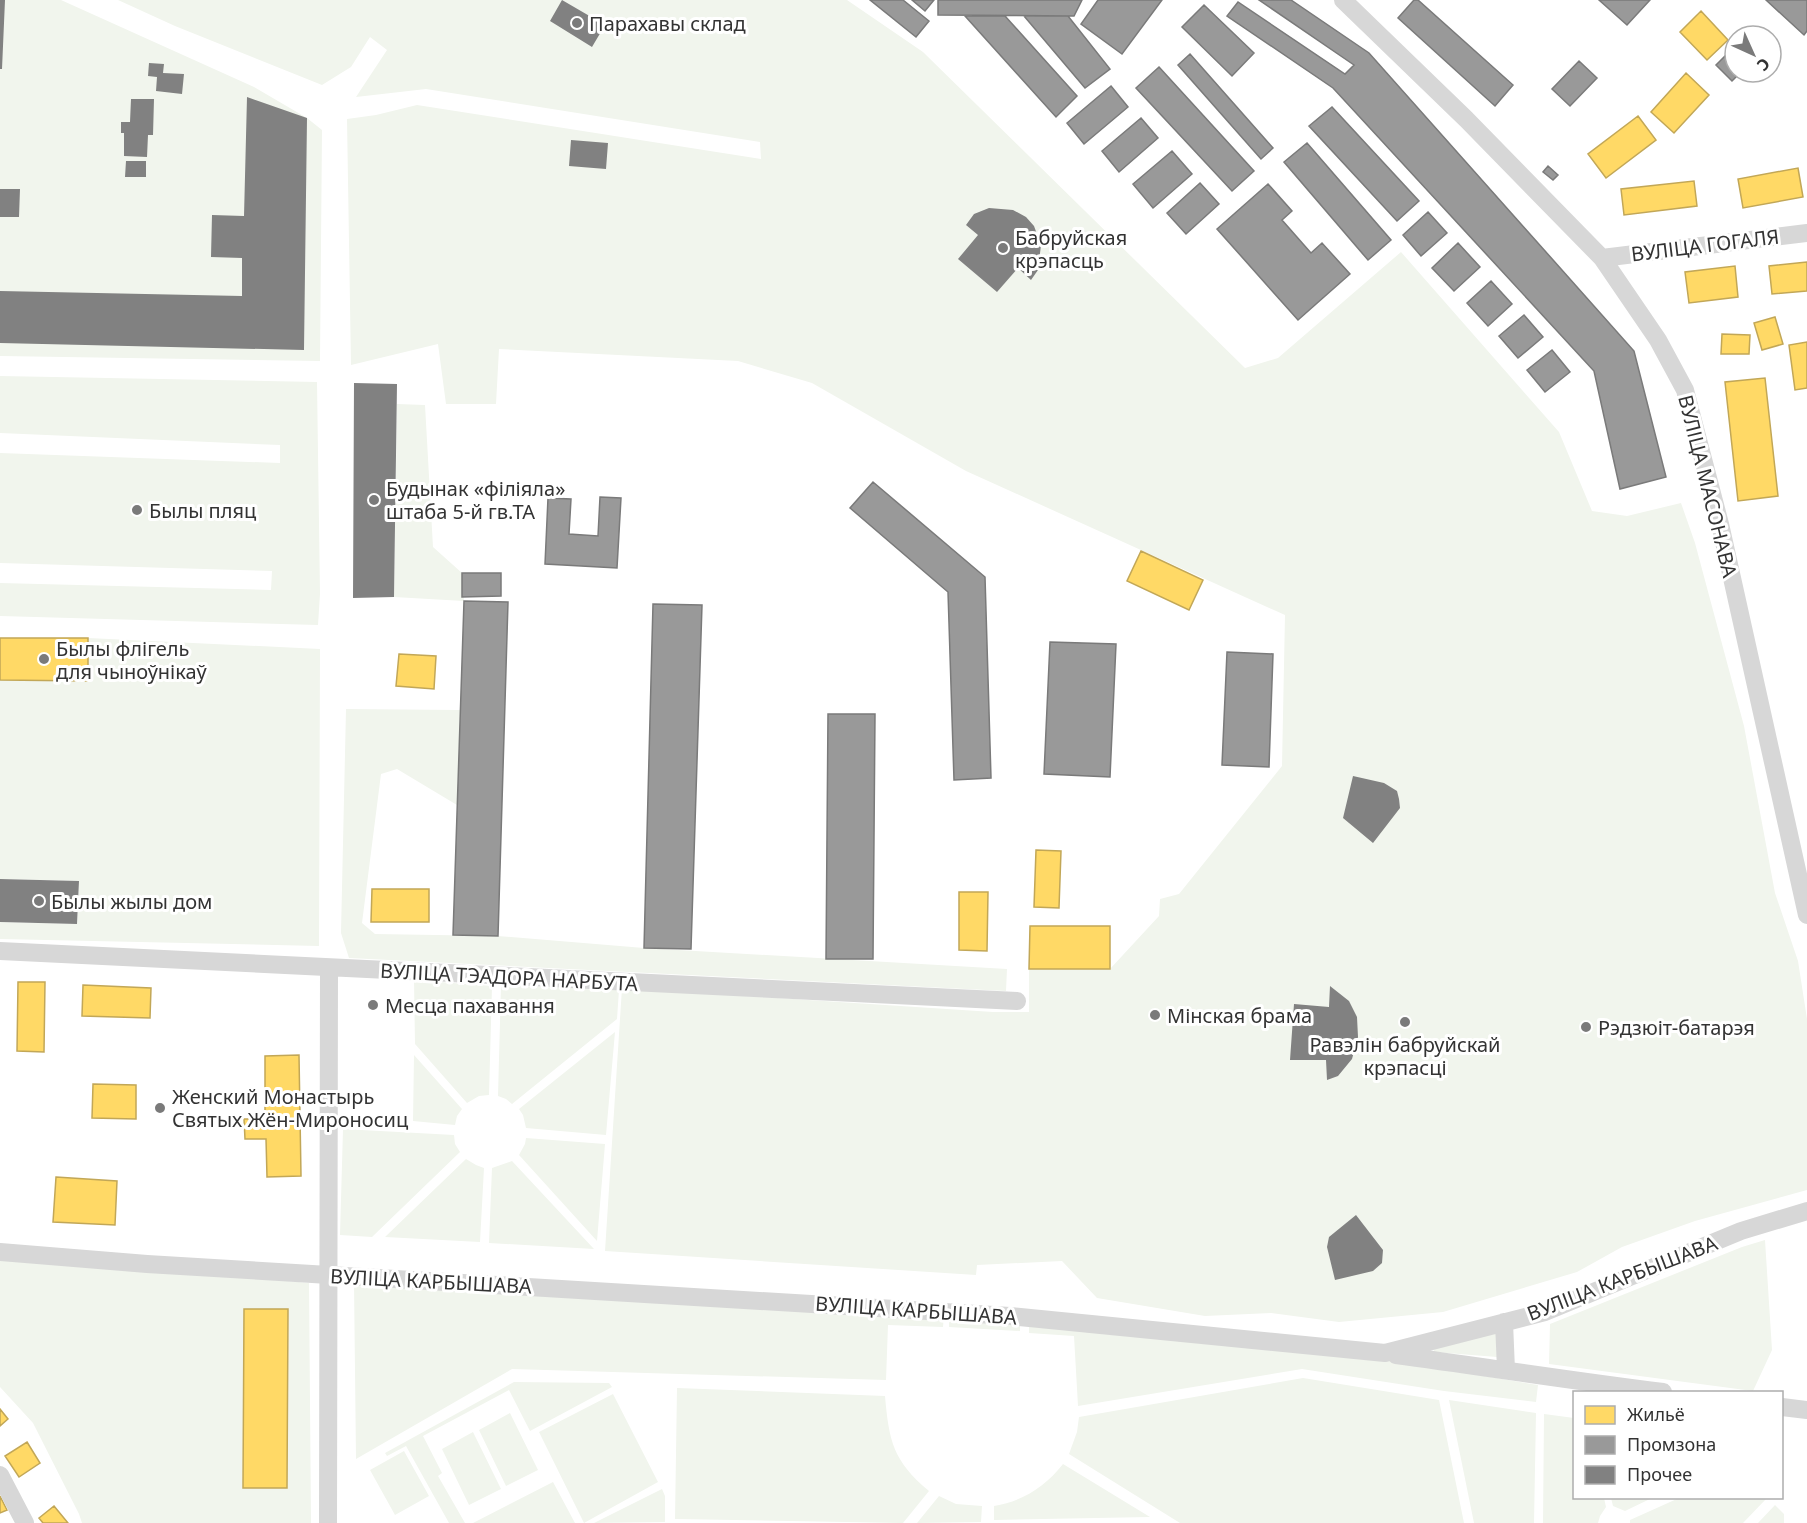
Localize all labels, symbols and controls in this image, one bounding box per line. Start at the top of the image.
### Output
place label: Парахавы склад [589,10,746,37]
marker: Парахавы склад [570,16,584,30]
north arrow [1723,24,1783,84]
text: С [1752,53,1775,76]
street label: ВУЛІЦА ГОГАЛЯ [1629,223,1781,267]
place label: Бабруйская крэпасць [1015,224,1127,274]
marker: Бабруйская крэпасць [996,241,1010,255]
street label: ВУЛІЦА МАСОНАВА [1672,392,1744,580]
place label: Будынак «філіяла» штаба 5-й гв.ТА [386,475,565,525]
marker: Будынак «філіяла» штаба 5-й гв.ТА [367,493,381,507]
place label: Былы пляц [149,497,257,524]
marker: Былы пляц [130,503,144,517]
place label: Былы флігель для чыноўнікаў [56,635,207,685]
marker: Былы флігель для чыноўнікаў [37,652,51,666]
place label: Былы жылы дом [51,888,212,915]
marker: Былы жылы дом [32,894,46,908]
street label: ВУЛІЦА ТЭАДОРА НАРБУТА [379,957,639,997]
place label: Месца пахавання [385,992,555,1019]
marker: Месца пахавання [366,998,380,1012]
place label: Мінская брама [1167,1002,1312,1029]
marker: Мінская брама [1148,1008,1162,1022]
place label: Рэдзюіт-батарэя [1598,1014,1755,1041]
marker: Равэлін бабруйскай крэпасці [1398,1015,1412,1029]
marker: Рэдзюіт-батарэя [1579,1020,1593,1034]
place label: Равэлін бабруйскай крэпасці [1309,1031,1501,1081]
place label: Женский Монастырь Святых Жён-Мироносиц [172,1083,409,1133]
marker: Женский Монастырь Святых Жён-Мироносиц [153,1101,167,1115]
street label: ВУЛІЦА КАРБЫШАВА [1523,1229,1721,1327]
street label: ВУЛІЦА КАРБЫШАВА [330,1262,533,1300]
street label: ВУЛІЦА КАРБЫШАВА [814,1289,1018,1331]
legend [1573,1391,1783,1499]
text: Жильё [1627,1402,1685,1426]
text: Промзона [1627,1432,1716,1456]
text: Прочее [1627,1462,1692,1486]

